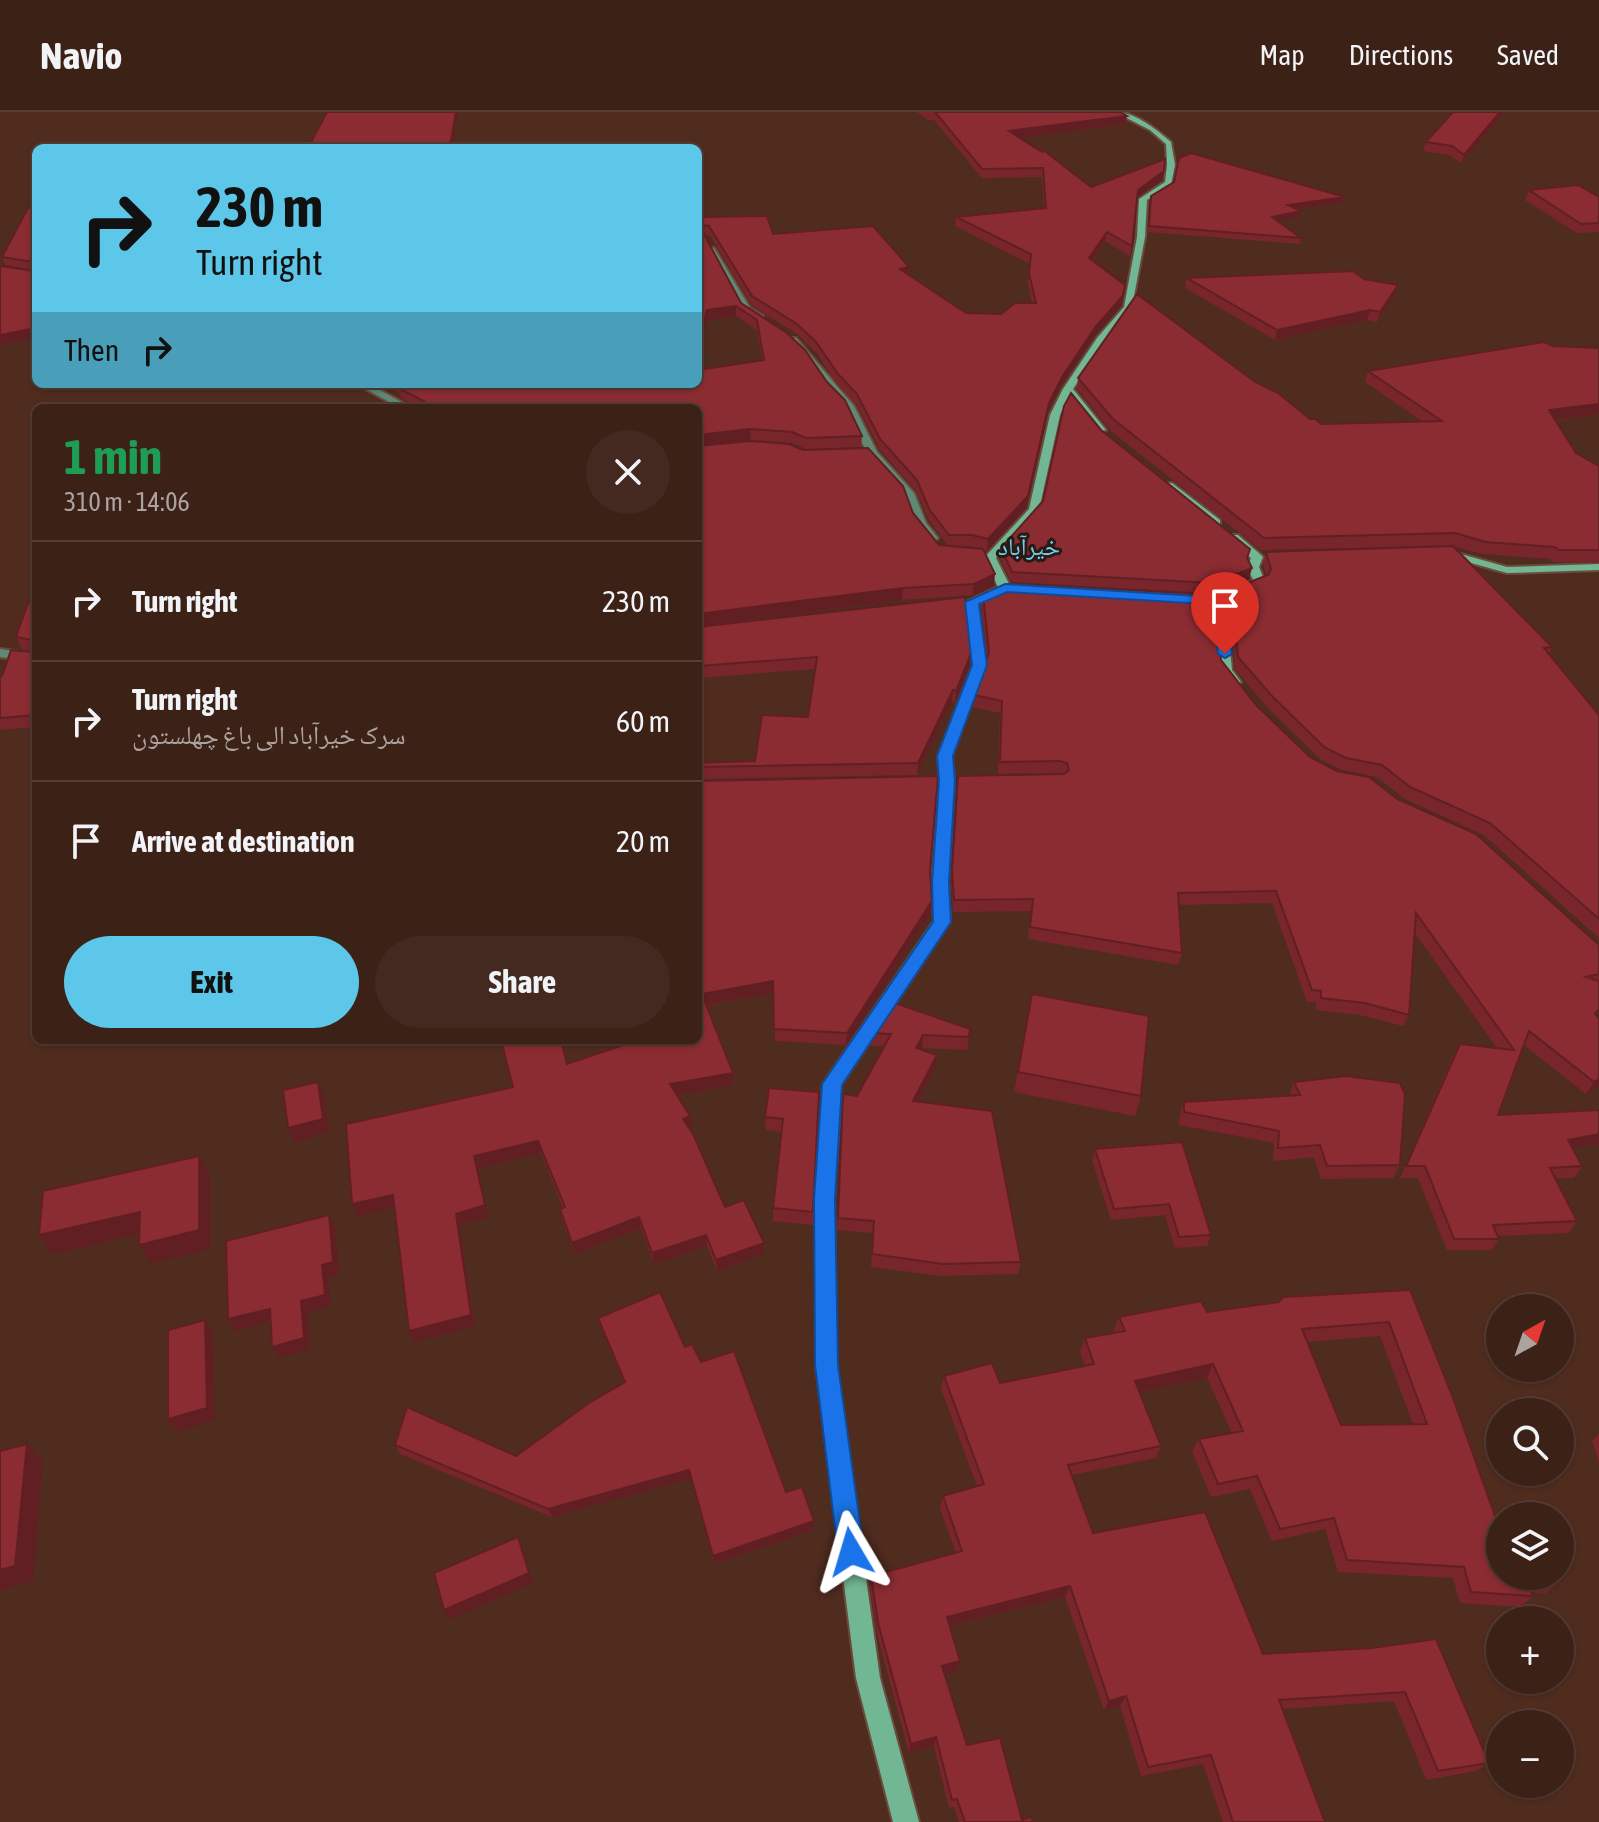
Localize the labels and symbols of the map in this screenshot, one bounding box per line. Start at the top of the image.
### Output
district label: خیرآباد [998,533,1060,560]
pin [1191,572,1259,654]
north arrow [1486,1294,1574,1382]
position arrow [809,1510,893,1594]

